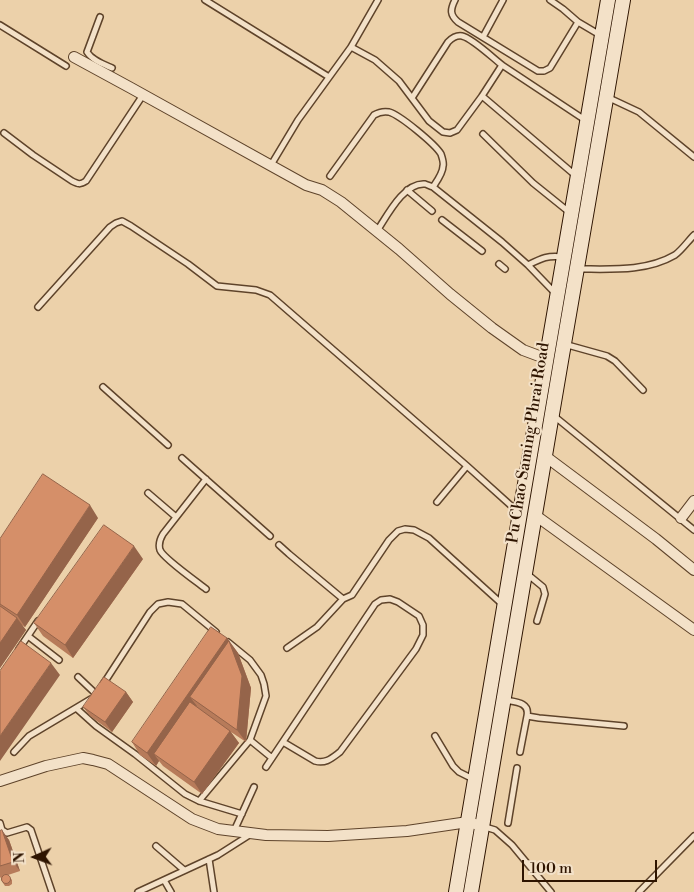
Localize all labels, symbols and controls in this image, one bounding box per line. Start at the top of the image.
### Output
street label: Pu Chao Saming Phrai Road [504,341,554,545]
north arrow [10,832,60,882]
scale bar [524,850,659,882]
text: N [11,852,29,863]
text: 100 m [530,859,572,878]

